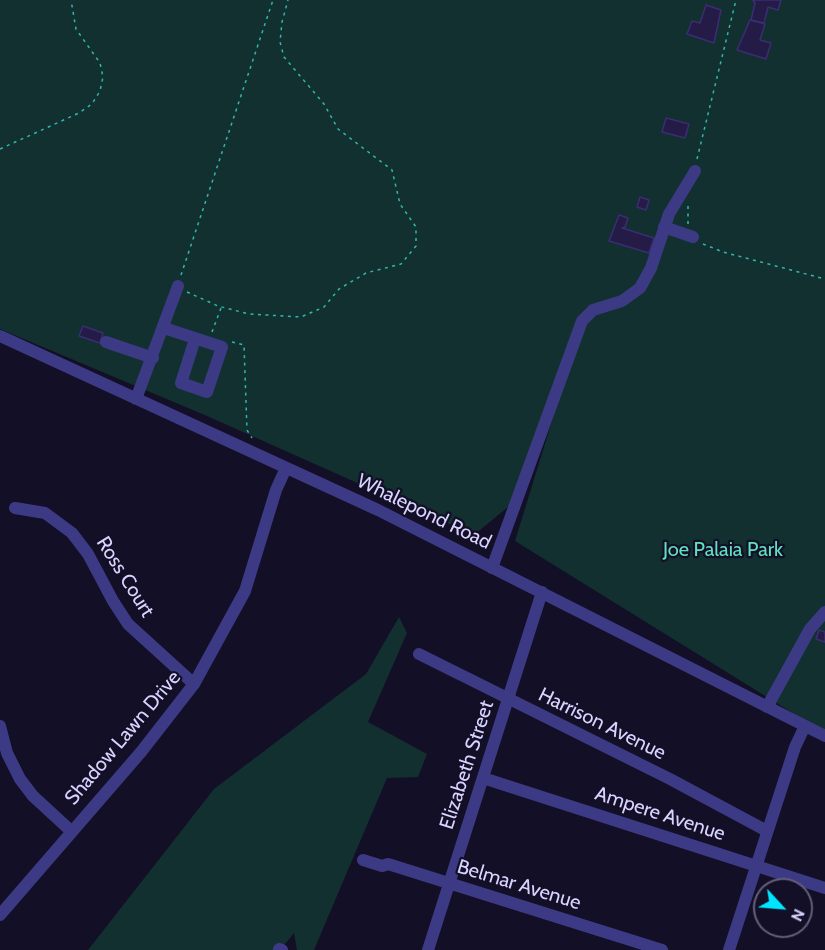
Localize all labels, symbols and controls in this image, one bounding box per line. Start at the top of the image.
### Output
street label: Whalepond Road [353,469,495,555]
street label: Ross Court [91,532,159,622]
park label: Joe Palaia Park [663,538,783,562]
street label: Shadow Lawn Drive [60,666,186,810]
street label: Harrison Avenue [534,683,670,765]
street label: Elizabeth Street [435,698,499,832]
street label: Ampere Avenue [592,782,728,846]
street label: Belmar Avenue [454,855,584,915]
north arrow [753,878,813,938]
text: N [787,906,809,924]

